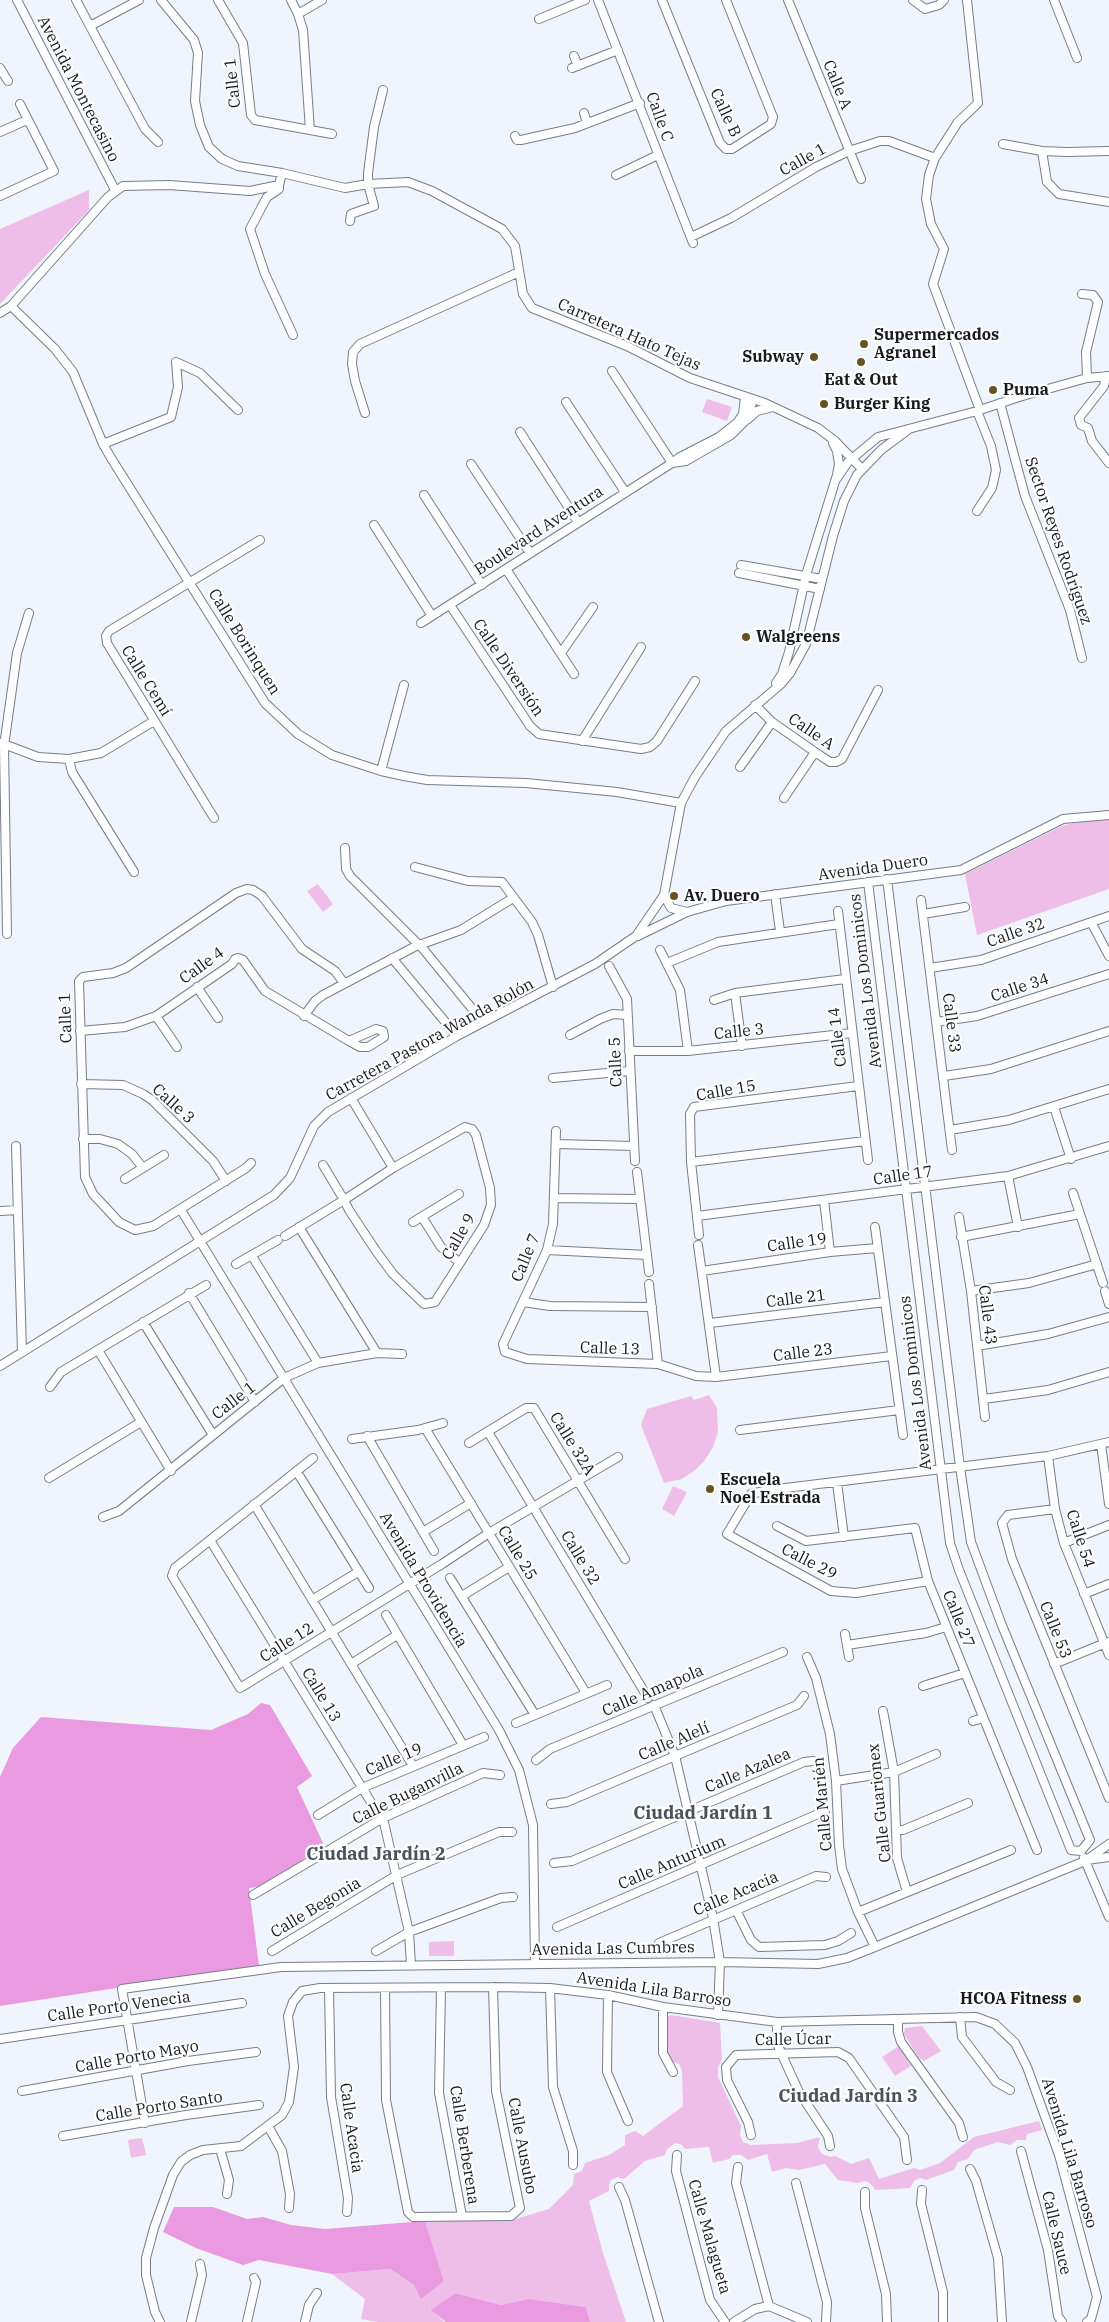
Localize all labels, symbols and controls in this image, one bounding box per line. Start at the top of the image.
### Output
street label: Avenida Montecasino [33,13,123,165]
street label: Calle 1 [221,57,245,109]
street label: Calle A [818,57,856,113]
street label: Calle B [705,86,745,140]
street label: Calle C [641,90,677,144]
street label: Calle 1 [776,139,830,181]
street label: Carretera Hato Tejas [554,295,704,375]
place label: Supermercados Agranel [874,325,999,363]
marker: Supermercados Agranel [858,338,870,350]
place label: Subway [742,347,804,367]
marker: Subway [808,351,820,363]
marker: Eat & Out [855,356,867,368]
place label: Eat & Out [824,370,898,390]
place label: Puma [1003,380,1049,400]
marker: Puma [987,384,999,396]
place label: Burger King [834,394,930,414]
marker: Burger King [818,398,830,410]
street label: Sector Reyes Rodríguez [1020,455,1096,627]
street label: Boulevard Aventura [471,482,607,580]
street label: Calle Borinquen [204,586,284,698]
street label: Calle Diversión [468,616,548,720]
place label: Walgreens [756,627,840,647]
marker: Walgreens [740,631,752,643]
street label: Calle Cemí [117,642,175,720]
street label: Calle A [784,710,838,754]
street label: Avenida Duero [817,851,929,885]
place label: Av. Duero [684,886,760,906]
marker: Av. Duero [668,890,680,902]
street label: Avenida Los Dominicos [846,893,886,1069]
street label: Calle 32 [984,914,1048,952]
street label: Calle 4 [176,943,228,989]
street label: Calle 34 [988,970,1052,1006]
street label: Carretera Pastora Wanda Rolón [323,975,537,1105]
street label: Calle 1 [56,992,76,1044]
street label: Calle 33 [938,992,964,1054]
street label: Calle 14 [825,1006,851,1068]
street label: Calle 3 [713,1020,765,1044]
street label: Calle 5 [606,1036,626,1088]
street label: Calle 15 [695,1076,757,1106]
street label: Calle 3 [148,1080,198,1128]
street label: Calle 17 [872,1162,934,1190]
street label: Calle 9 [438,1210,480,1264]
street label: Calle 19 [766,1229,828,1257]
street label: Calle 7 [508,1231,544,1285]
street label: Calle 43 [974,1284,1000,1346]
street label: Calle 21 [765,1286,827,1312]
street label: Avenida Los Dominicos [896,1295,936,1471]
street label: Calle 13 [580,1338,640,1360]
street label: Calle 23 [772,1340,834,1366]
street label: Calle 1 [208,1378,260,1424]
street label: Calle 32A [545,1409,599,1479]
place label: Escuela Noel Estrada [720,1470,821,1508]
marker: Escuela Noel Estrada [704,1483,716,1495]
street label: Calle 54 [1062,1507,1098,1571]
street label: Avenida Providencia [375,1509,471,1651]
street label: Calle 25 [493,1522,541,1584]
street label: Calle 32 [556,1527,604,1589]
street label: Calle 29 [778,1540,840,1584]
street label: Calle 27 [938,1588,978,1650]
street label: Calle 53 [1035,1599,1075,1661]
street label: Calle 12 [256,1619,318,1667]
street label: Calle Amapola [599,1661,707,1721]
street label: Calle 13 [297,1664,345,1726]
street label: Calle Alelí [636,1719,712,1765]
street label: Calle 19 [363,1739,425,1781]
street label: Calle Guarionex [864,1742,896,1864]
street label: Calle Azalea [702,1744,794,1798]
street label: Calle Marién [809,1756,837,1852]
street label: Calle Buganvilla [350,1759,466,1829]
district label: Ciudad Jardín 1 [633,1803,773,1825]
street label: Calle Anturium [615,1832,729,1894]
district label: Ciudad Jardín 2 [306,1844,446,1866]
street label: Calle Acacia [690,1867,782,1921]
street label: Calle Begonia [267,1874,365,1942]
street label: Avenida Las Cumbres [531,1938,695,1960]
street label: Avenida Lila Barroso [575,1968,733,2012]
street label: Calle Porto Venecia [46,1987,192,2027]
place label: HCOA Fitness [960,1989,1067,2009]
marker: HCOA Fitness [1071,1993,1083,2005]
street label: Calle Úcar [755,2030,831,2050]
street label: Calle Porto Mayo [74,2037,200,2077]
street label: Avenida Lila Barroso [1037,2075,1101,2231]
street label: Calle Acacia [335,2082,367,2174]
street label: Calle Berberena [445,2084,483,2206]
district label: Ciudad Jardín 3 [778,2086,918,2108]
street label: Calle Porto Santo [94,2087,224,2127]
street label: Calle Ausubo [503,2096,541,2196]
street label: Calle Malagueta [683,2177,735,2297]
street label: Calle Sauce [1037,2189,1075,2277]

